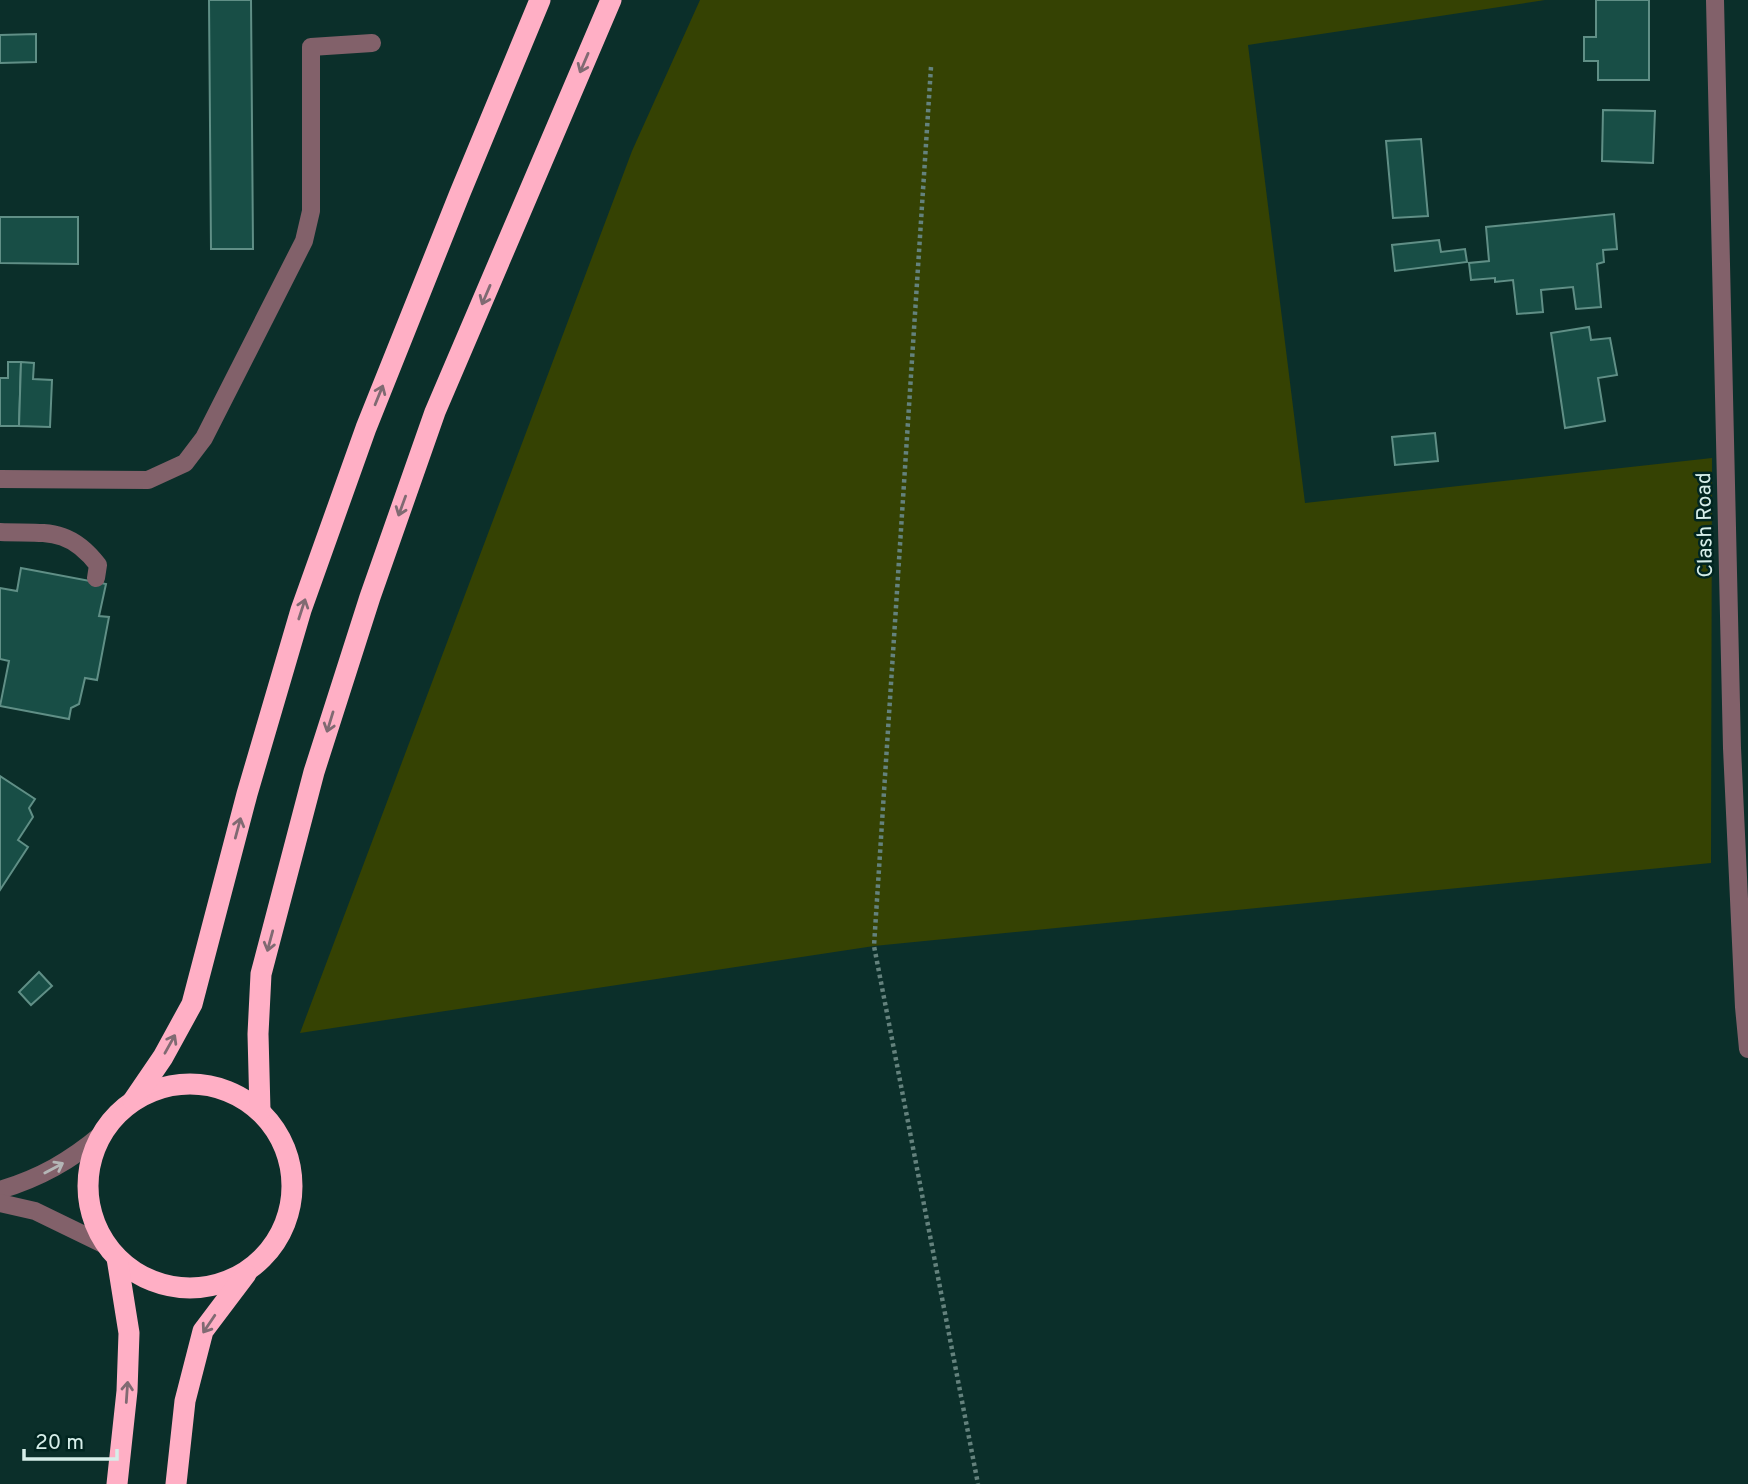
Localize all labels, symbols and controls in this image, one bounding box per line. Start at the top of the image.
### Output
one-way arrow [577,52,590,73]
one-way arrow [479,284,492,305]
one-way arrow [374,385,387,407]
street label: Clash Road [1691,472,1720,578]
one-way arrow [395,495,407,517]
one-way arrow [297,599,309,621]
one-way arrow [323,711,336,733]
one-way arrow [232,817,245,840]
one-way arrow [263,930,276,952]
one-way arrow [163,1034,177,1054]
one-way arrow [43,1160,64,1174]
one-way arrow [202,1314,216,1333]
one-way arrow [121,1381,134,1404]
scale bar [24,1418,117,1462]
text: 20 m [35,1430,84,1457]

